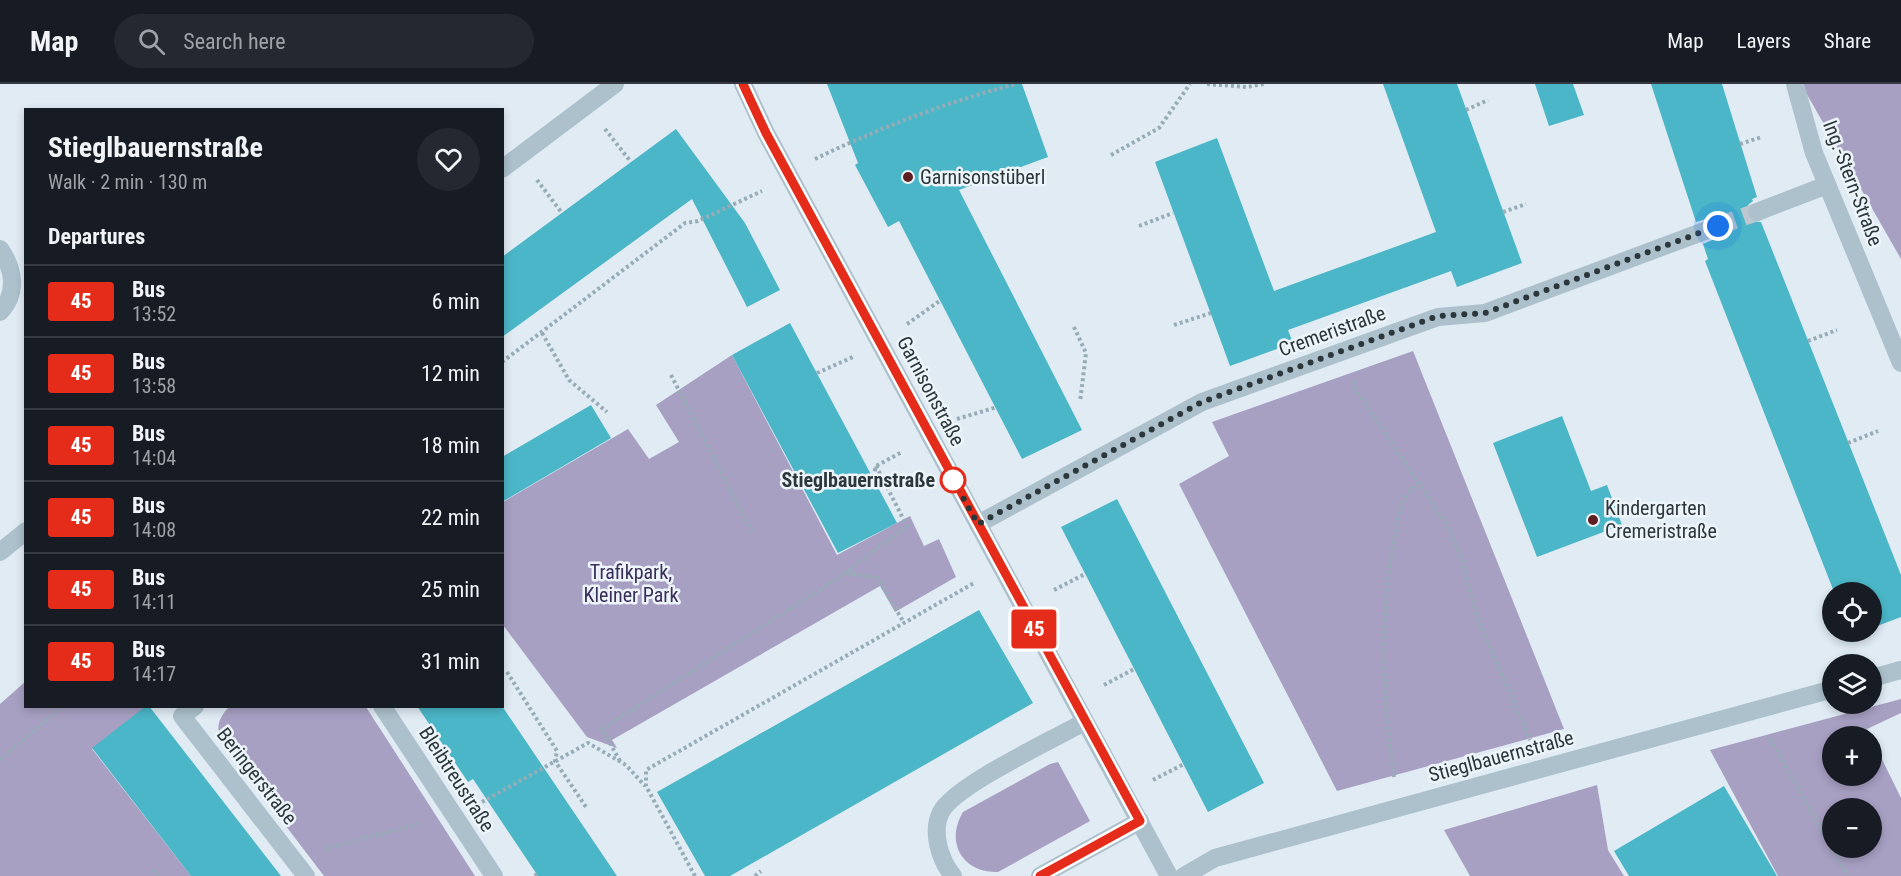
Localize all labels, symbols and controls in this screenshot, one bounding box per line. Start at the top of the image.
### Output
search box [114,14,534,68]
text: Map [30,25,78,58]
icon: search [135,25,168,58]
text: Search here [183,29,286,54]
text: Map [1667,29,1704,53]
text: Layers [1737,29,1791,53]
text: Share [1824,29,1871,53]
street label: Ing.-Stern-Straße [1818,117,1888,249]
button: heart [417,128,480,191]
text: Stieglbauernstraße [48,131,263,164]
place label: Garnisonstüberl [920,165,1045,189]
text: Walk · 2 min · 130 m [48,170,207,194]
marker: Garnisonstüberl [901,170,915,184]
your location [1703,211,1733,241]
text: Departures [48,224,145,249]
text: Bus [132,277,165,302]
text: 45 [70,289,92,313]
text: 6 min [432,289,480,314]
street label: Cremeristraße [1275,301,1389,361]
text: 13:52 [132,302,176,326]
street label: Garnisonstraße [892,332,970,450]
text: Bus [132,349,165,374]
text: 45 [70,361,92,385]
text: 12 min [421,361,480,386]
text: 13:58 [132,374,176,398]
text: Bus [132,421,165,446]
text: 45 [70,433,92,457]
text: 18 min [421,433,480,458]
text: 14:04 [132,446,176,470]
marker: Stieglbauernstraße [940,467,966,493]
place label: Stieglbauernstraße [781,468,935,492]
text: Bus [132,493,165,518]
place label: Kindergarten Cremeristraße [1605,496,1717,543]
text: 45 [70,505,92,529]
text: 22 min [421,505,480,530]
marker: Kindergarten Cremeristraße [1586,513,1600,527]
text: 14:08 [132,518,176,542]
park label: Trafikpark, Kleiner Park [584,560,678,607]
text: Bus [132,565,165,590]
text: 45 [70,577,92,601]
text: 25 min [421,577,480,602]
map controls [1822,582,1882,858]
button: locate [1822,582,1882,642]
text: 14:11 [132,590,176,614]
line badge: 45 [1007,610,1061,648]
text: 45 [1023,617,1045,641]
text: Bus [132,637,165,662]
text: 45 [70,649,92,673]
text: 31 min [421,649,480,674]
button: layers [1822,654,1882,714]
text: 14:17 [132,662,176,686]
street label: Bleibtreustraße [414,722,500,836]
street label: Beringerstraße [212,723,302,829]
street label: Stieglbauernstraße [1426,725,1576,787]
button: + [1822,726,1882,786]
button: − [1822,798,1882,858]

